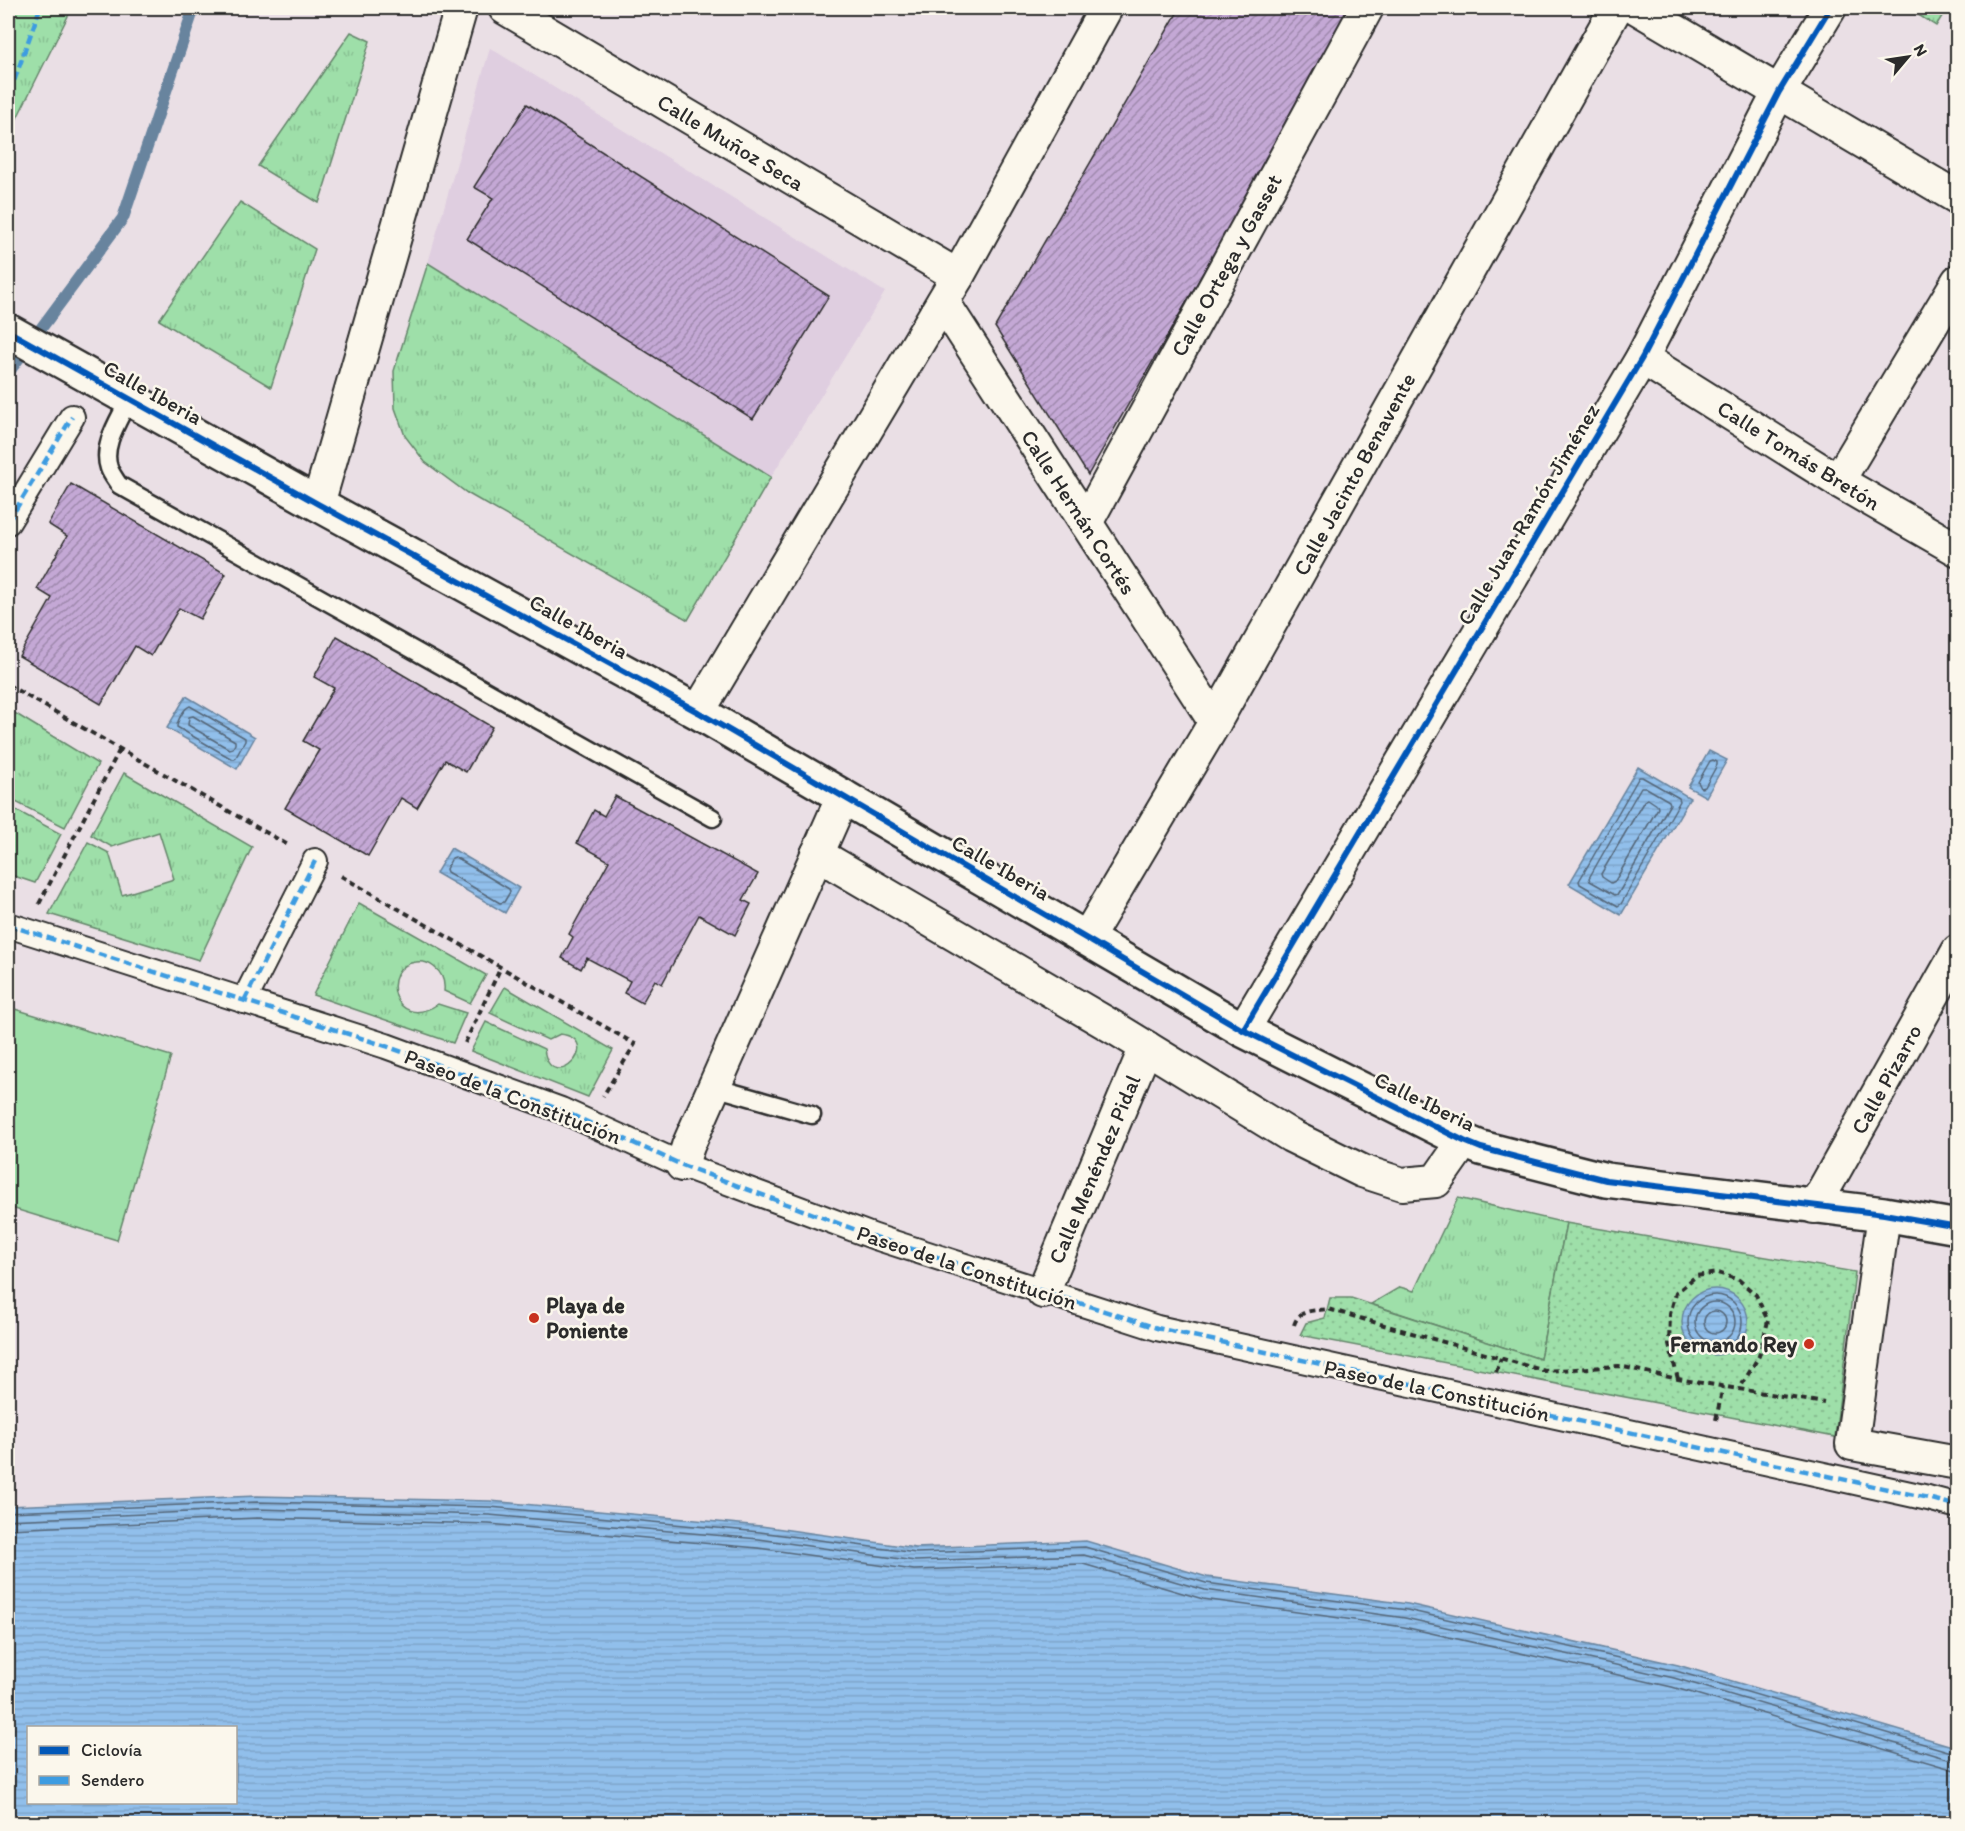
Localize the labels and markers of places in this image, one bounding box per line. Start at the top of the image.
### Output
place label: Playa de Poniente [546,1292,628,1344]
marker: Playa de Poniente [527,1311,541,1325]
place label: Fernando Rey [1670,1331,1798,1358]
marker: Fernando Rey [1802,1337,1816,1351]

